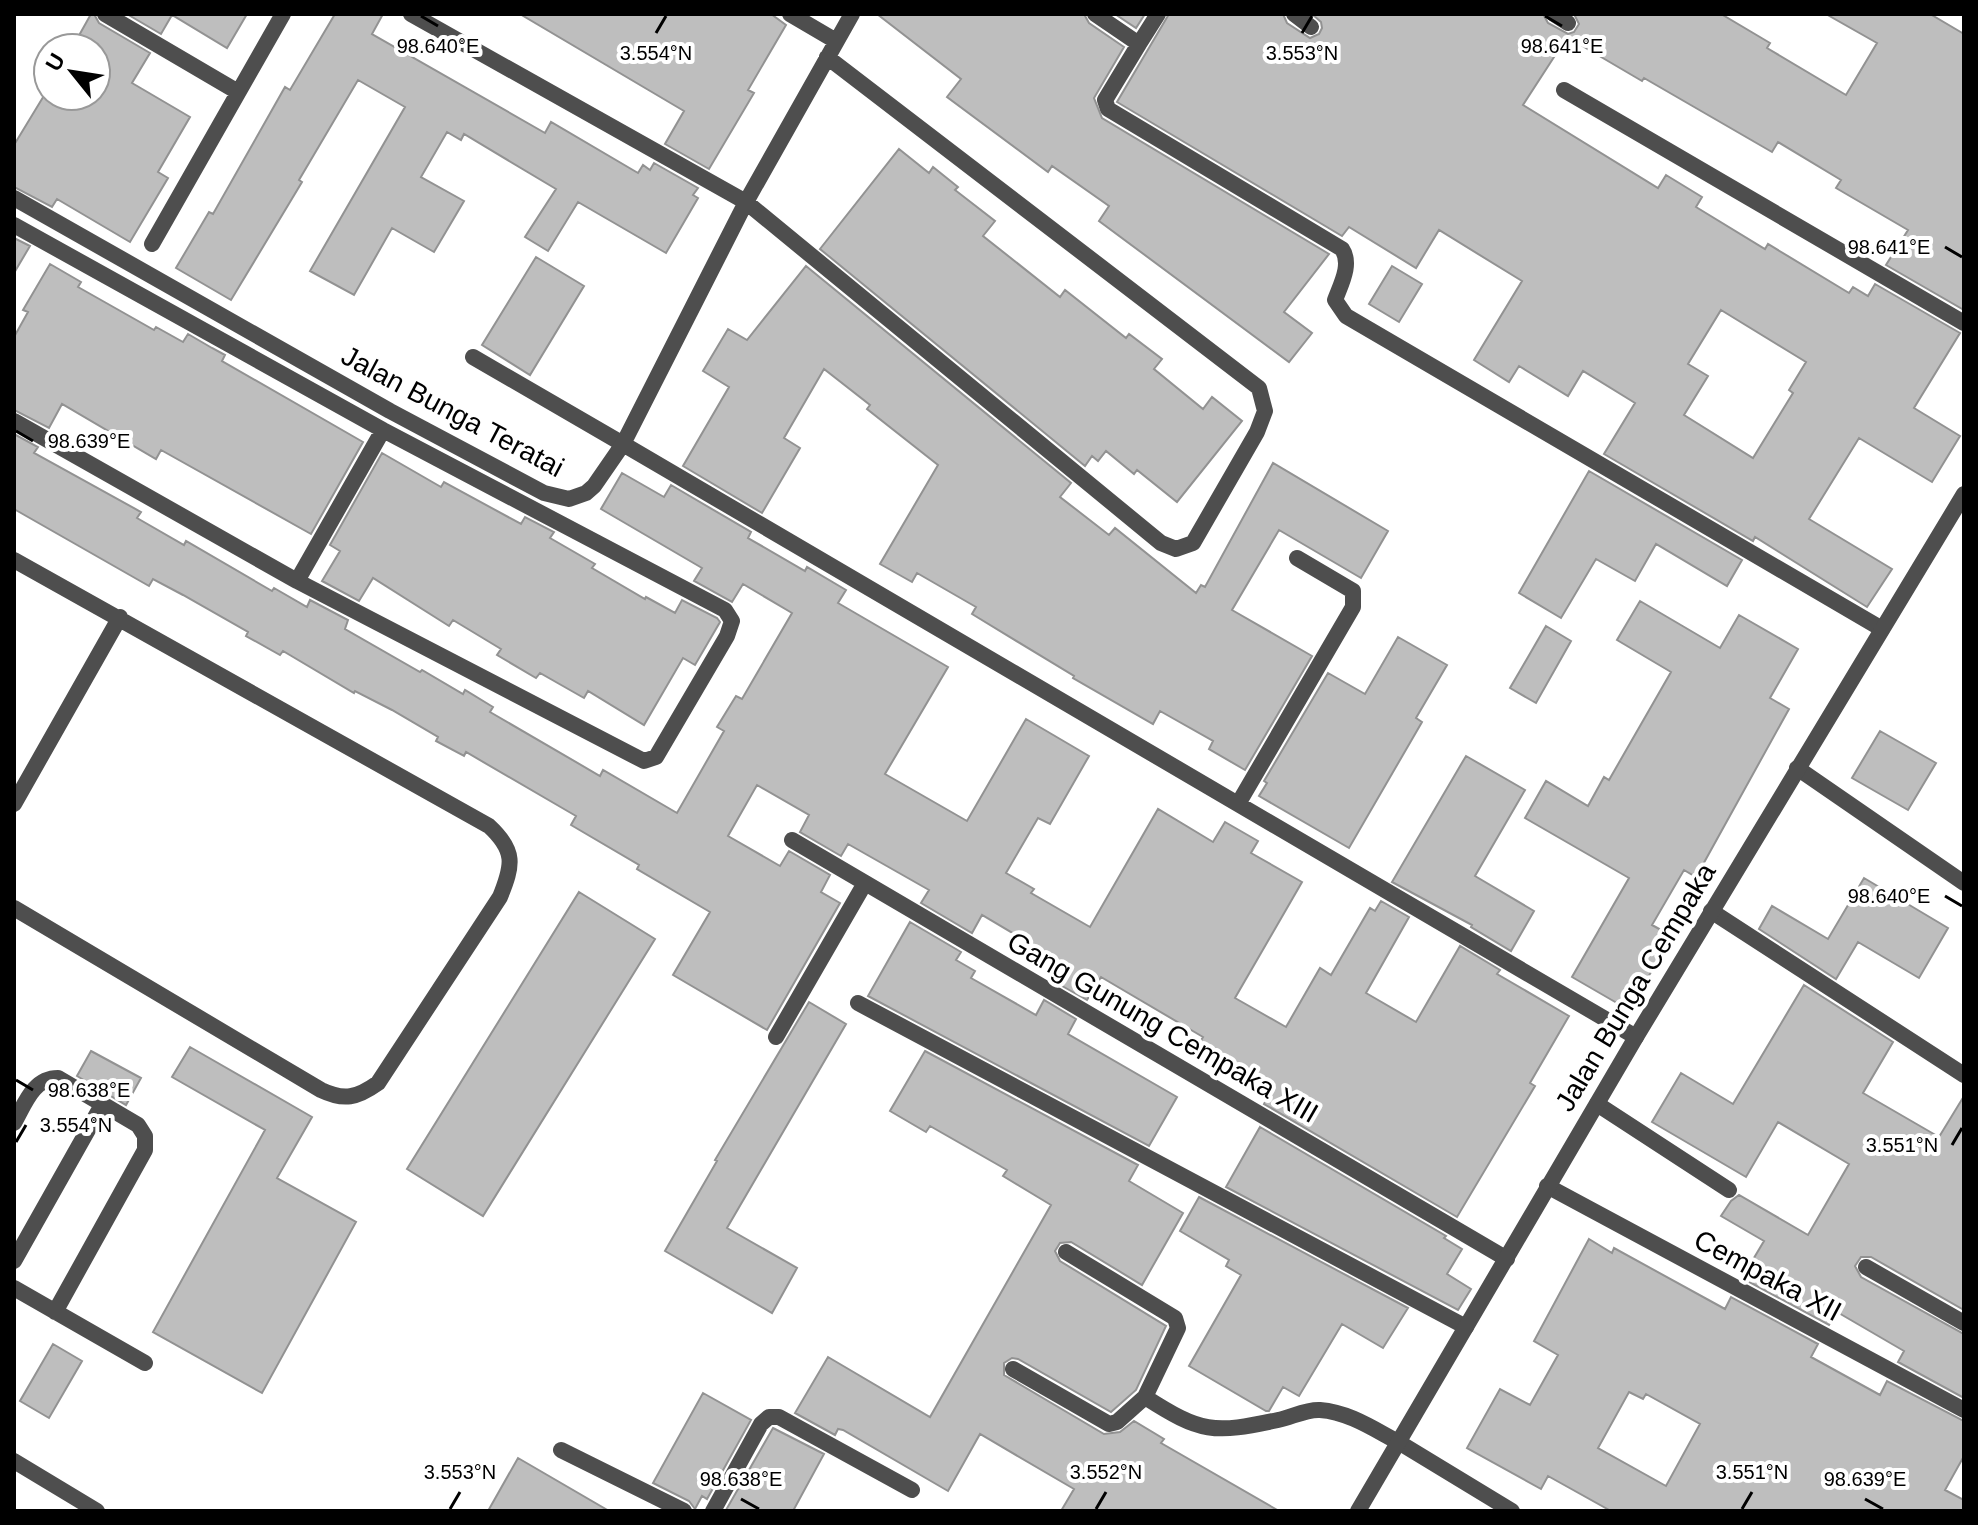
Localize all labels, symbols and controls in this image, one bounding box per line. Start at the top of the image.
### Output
north arrow [32,32,112,112]
text: 98.640°E [397,35,479,57]
text: 98.641°E [1521,35,1603,57]
text: 3.554°N [620,42,692,64]
text: 3.553°N [1266,42,1338,64]
text: U [40,49,70,75]
text: 98.641°E [1848,236,1930,258]
street label: Jalan Bunga Teratai [336,340,569,483]
text: 98.639°E [48,430,130,452]
street label: Jalan Bunga Cempaka [1549,857,1722,1117]
text: 98.640°E [1848,885,1930,907]
street label: Gang Gunung Cempaka XIII [1002,926,1323,1129]
text: 98.638°E [48,1079,130,1101]
text: 3.554°N [40,1114,112,1136]
text: 3.551°N [1866,1134,1938,1156]
street label: Cempaka XII [1689,1224,1846,1327]
text: 3.553°N [424,1461,496,1483]
text: 3.552°N [1070,1461,1142,1483]
text: 3.551°N [1716,1461,1788,1483]
text: 98.638°E [700,1468,782,1490]
text: 98.639°E [1824,1468,1906,1490]

